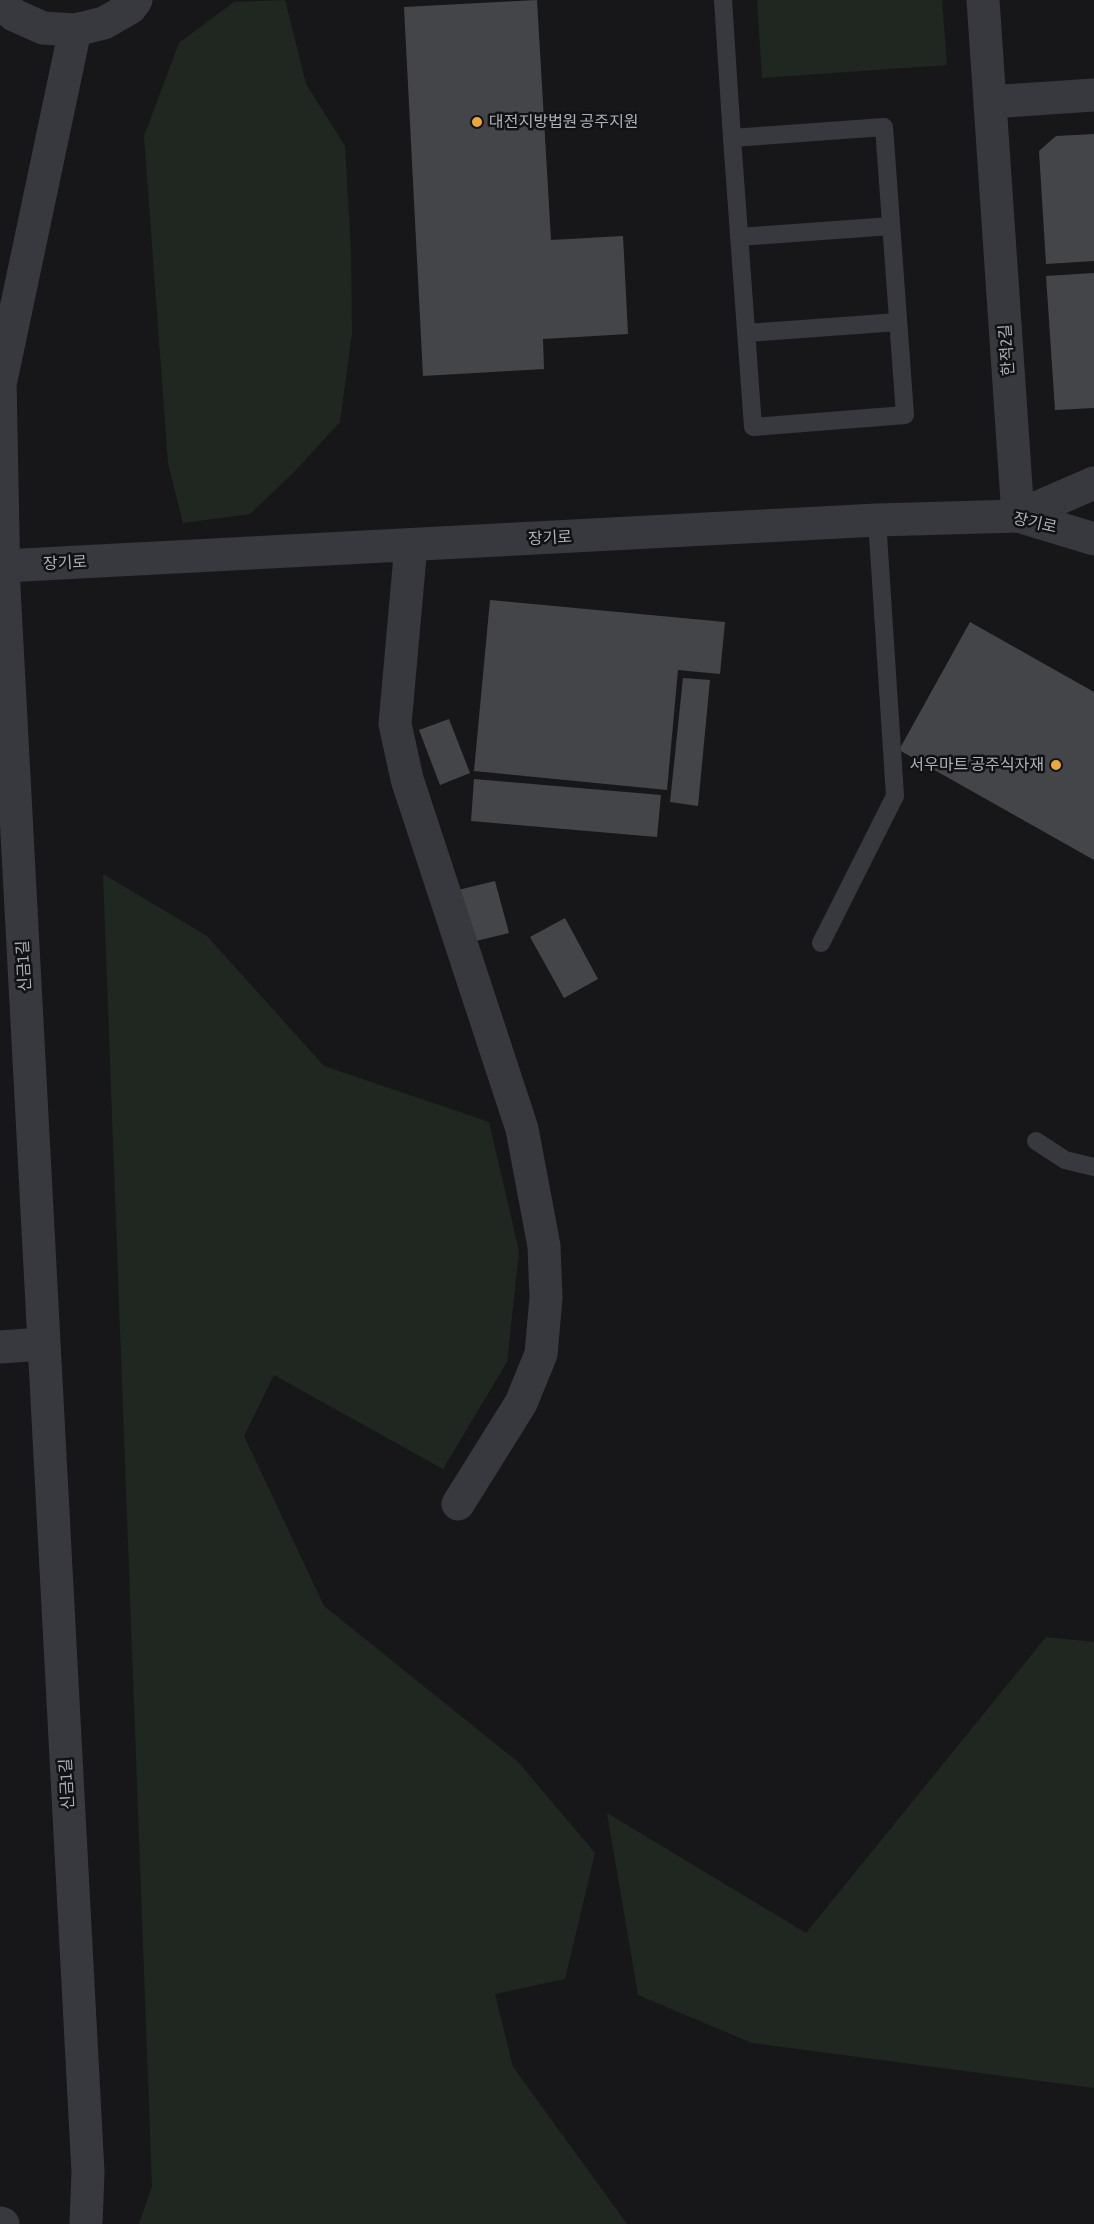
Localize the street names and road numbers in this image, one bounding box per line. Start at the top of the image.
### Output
street label: 한적2길 [996,324,1018,376]
street label: 장기로 [1011,509,1059,537]
street label: 장기로 [527,527,573,549]
street label: 장기로 [42,552,88,574]
street label: 신금1길 [13,940,35,992]
street label: 신금1길 [56,1758,78,1810]

